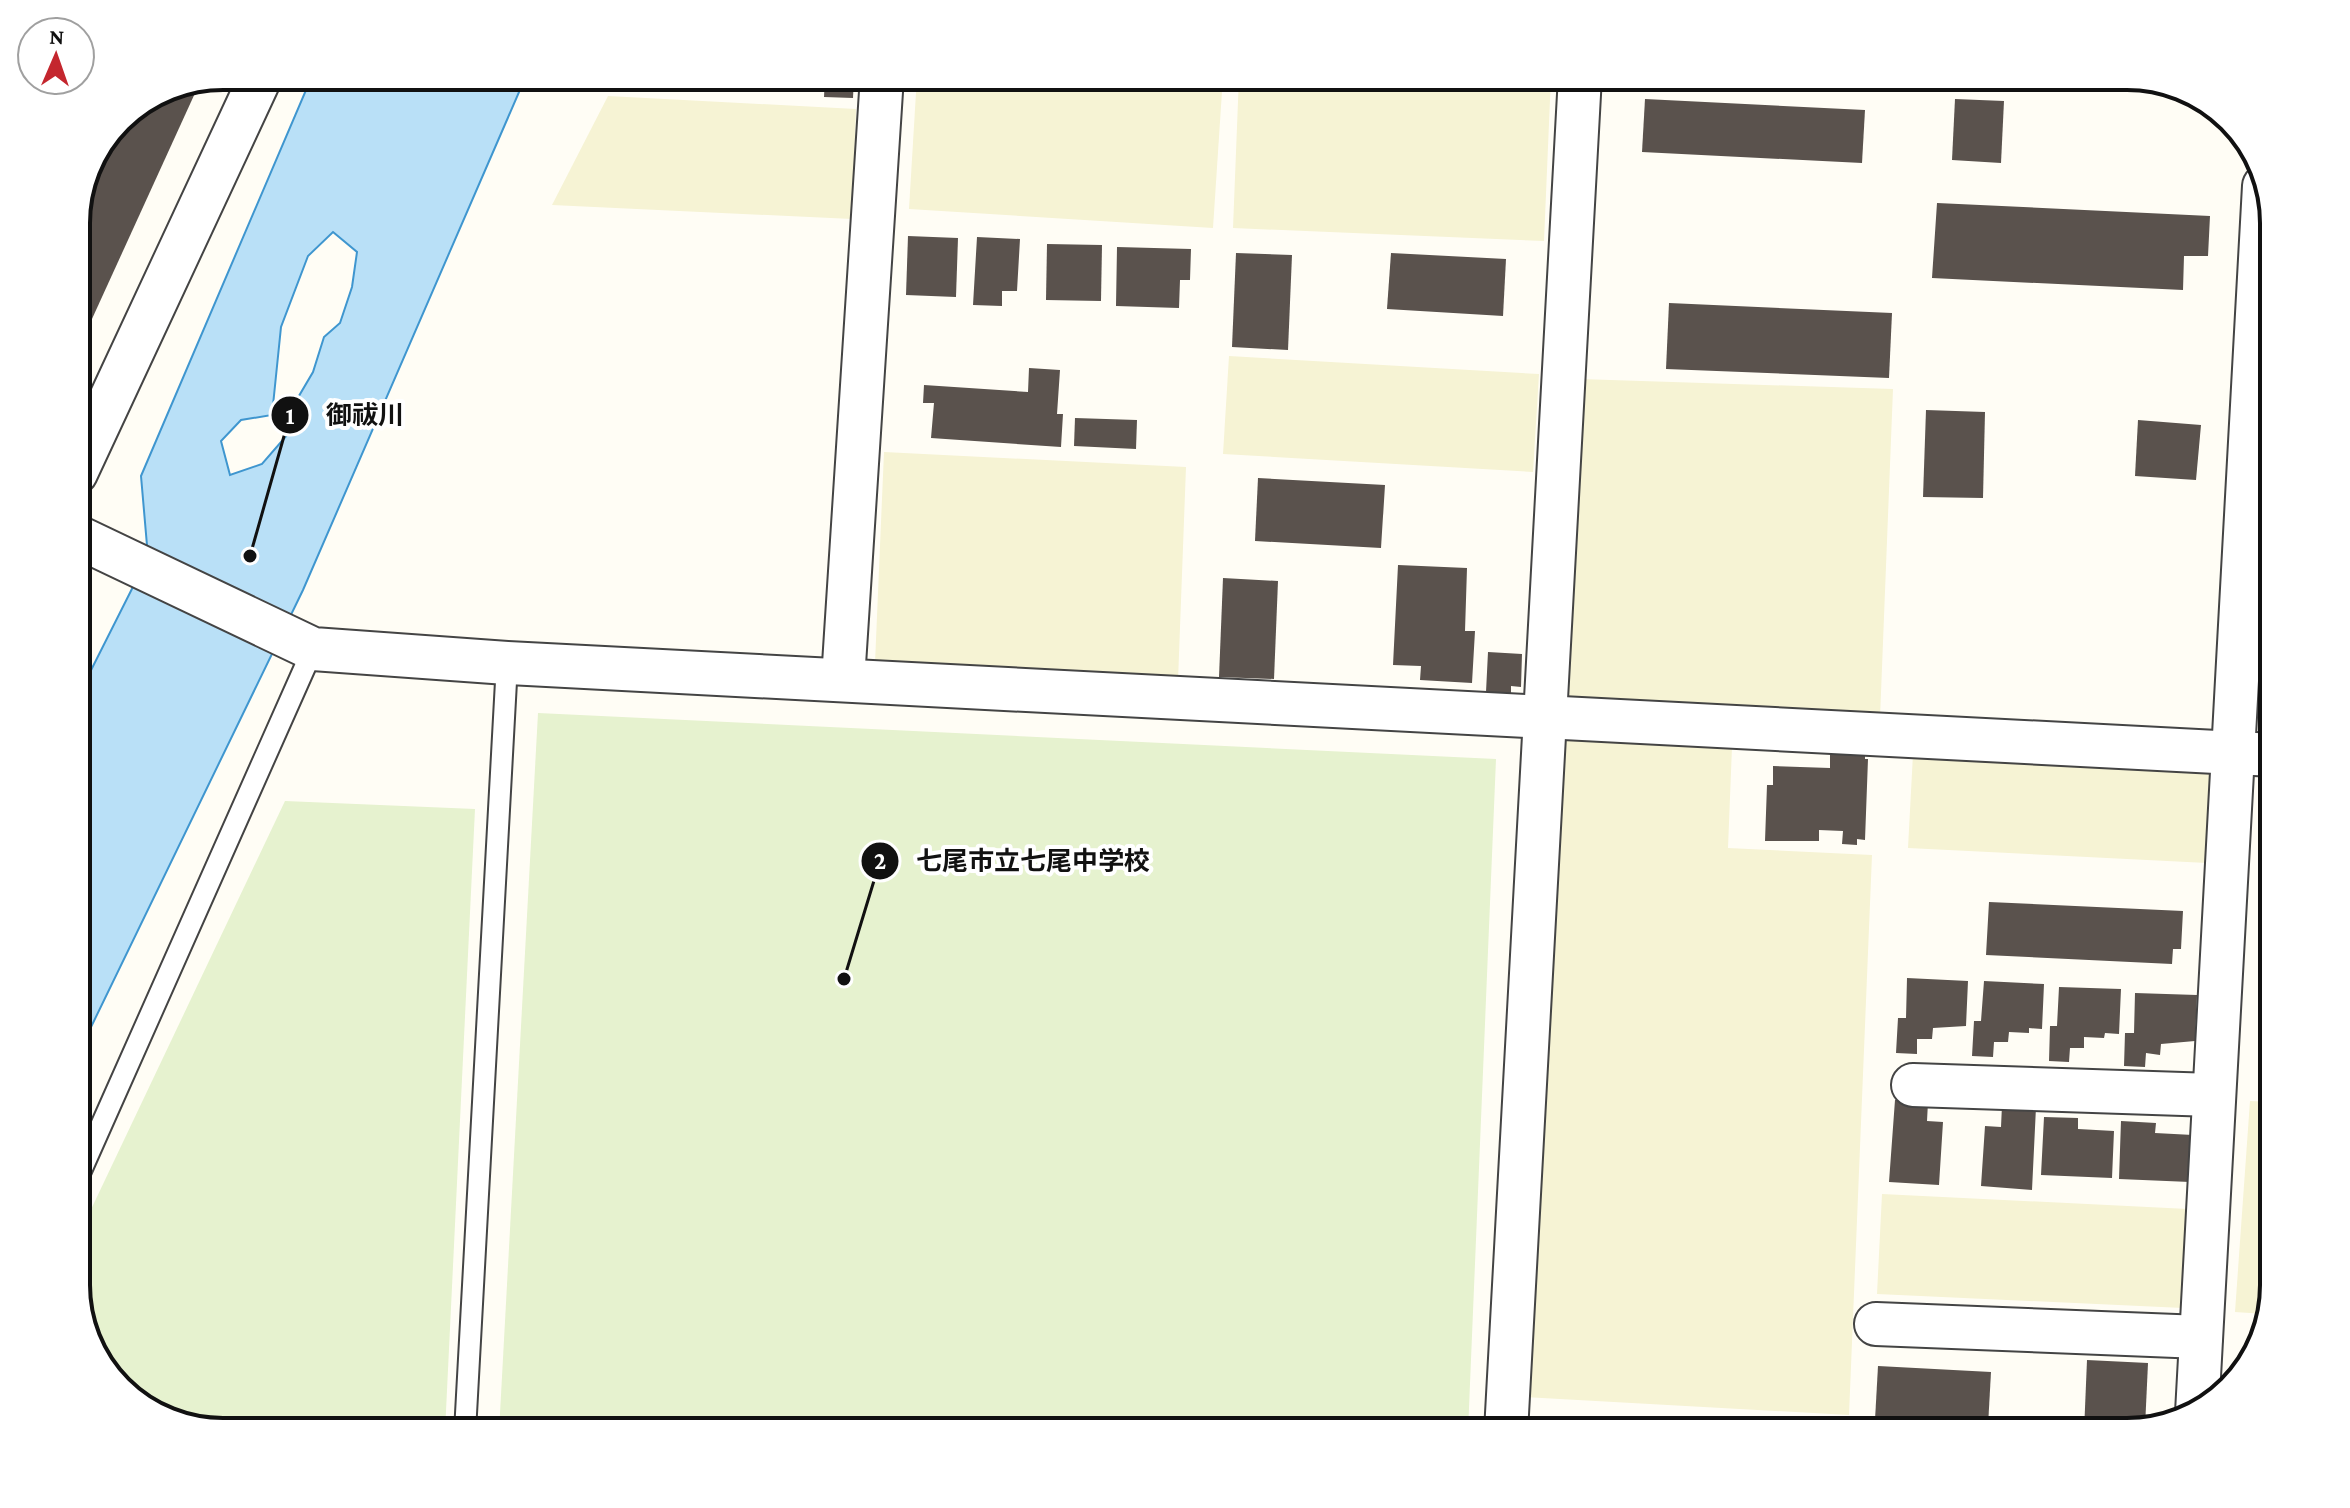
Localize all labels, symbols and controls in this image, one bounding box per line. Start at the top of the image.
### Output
north arrow [16,16,96,96]
text: N [49,24,65,49]
callout: 御祓川 [270,390,420,440]
text: 御祓川 [326,401,404,430]
text: 1 [286,402,295,429]
callout: 七尾市立七尾中学校 [860,836,1166,886]
text: 2 [874,847,886,874]
text: 七尾市立七尾中学校 [916,847,1150,876]

